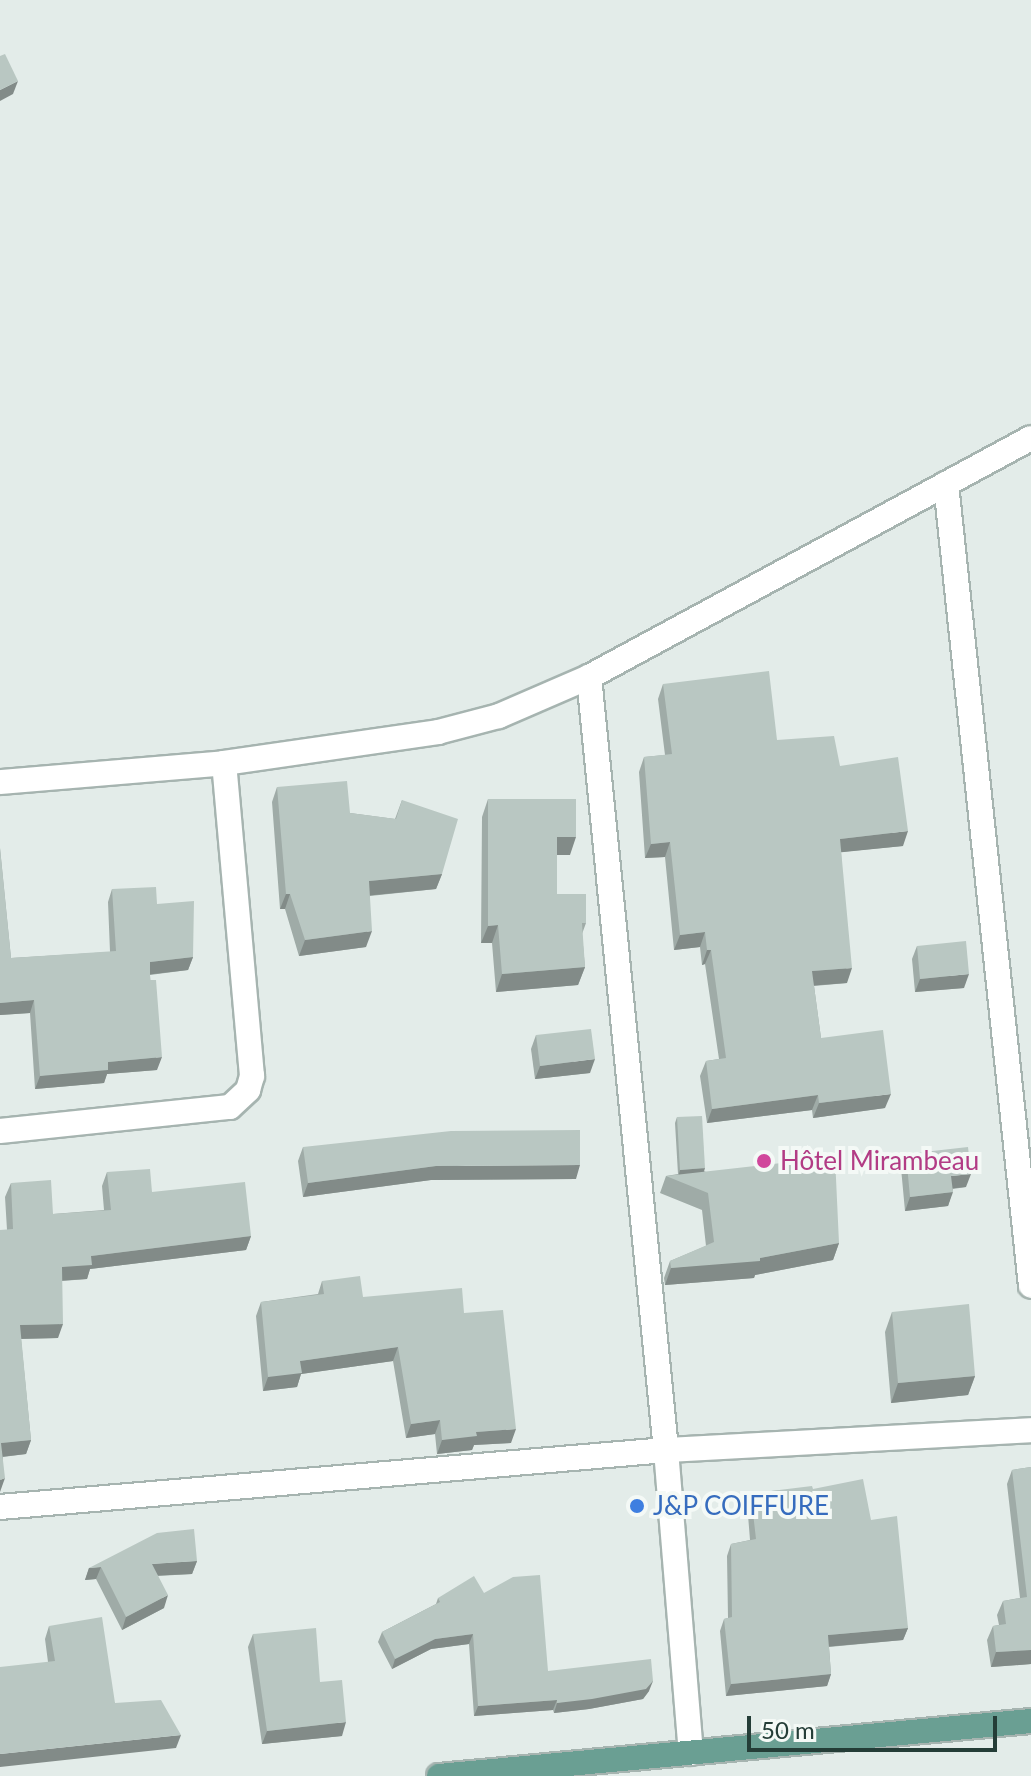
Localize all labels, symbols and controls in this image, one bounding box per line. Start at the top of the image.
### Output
place label: Hôtel Mirambeau [780,1145,979,1177]
marker: Hôtel Mirambeau [755,1152,773,1170]
place label: J&P COIFFURE [653,1490,830,1522]
marker: J&P COIFFURE [628,1497,646,1515]
scale bar [751,1700,1001,1750]
text: 50 m [761,1715,815,1744]

